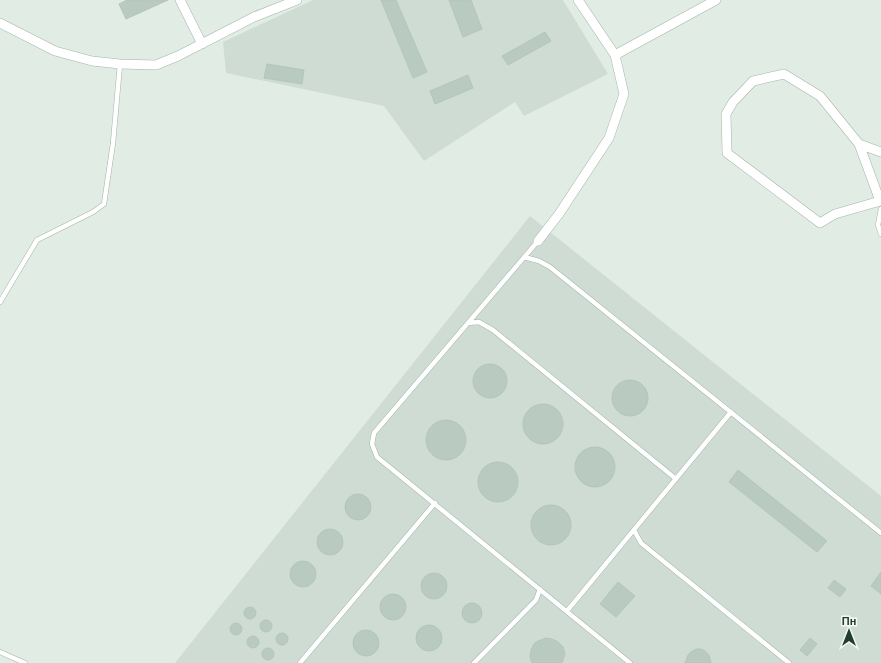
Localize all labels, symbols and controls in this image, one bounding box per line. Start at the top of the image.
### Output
north arrow [829,611,869,651]
text: Пн [842,614,856,628]

